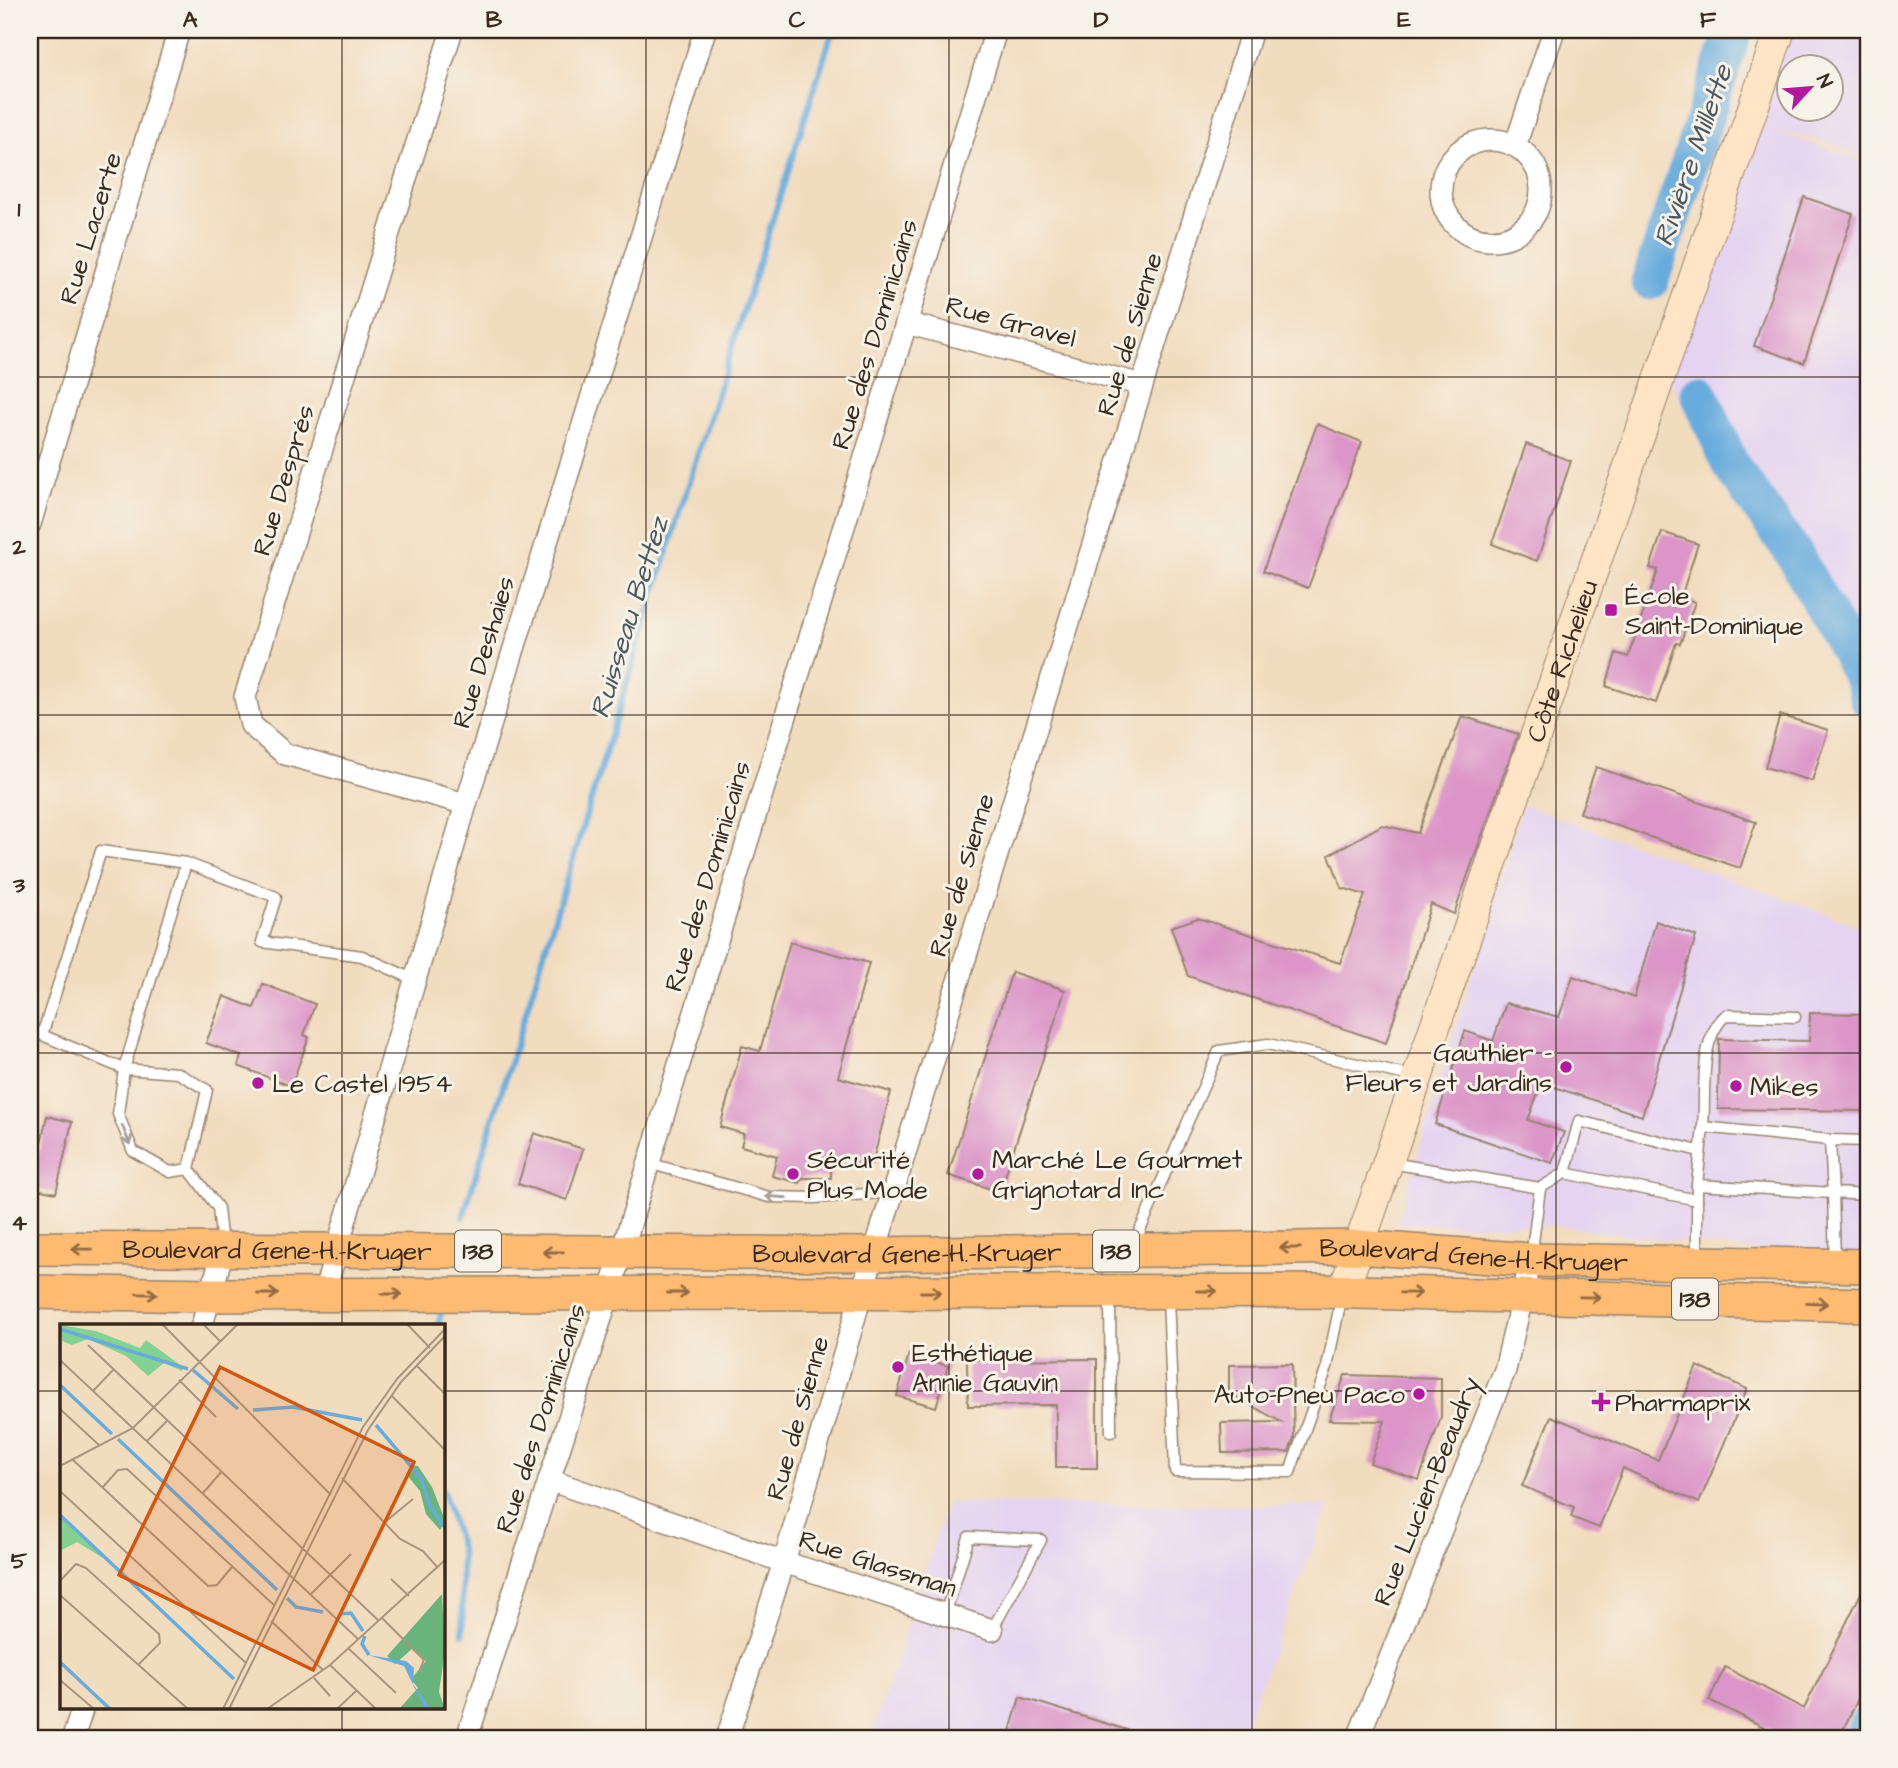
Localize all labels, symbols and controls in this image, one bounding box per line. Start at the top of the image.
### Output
text: A [183,4,198,36]
text: B [486,4,503,36]
text: C [789,4,806,36]
text: D [1094,4,1109,36]
text: E [1397,4,1411,36]
text: F [1700,4,1717,36]
north arrow [1776,52,1846,122]
water label: Rivière Millette [1644,58,1743,251]
text: N [1809,70,1839,93]
street label: Rue Lacerte [51,148,131,309]
text: 1 [18,193,21,225]
street label: Rue des Dominicains [823,215,927,454]
street label: Rue de Sienne [1088,248,1172,420]
street label: Rue Gravel [942,287,1080,357]
street label: Rue Després [244,400,324,560]
water label: Ruisseau Bettez [580,510,679,723]
text: 2 [11,531,26,563]
street label: Rue Deshaies [444,572,524,733]
street label: Côte Richelieu [1518,575,1607,747]
place label: École Saint-Dominique [1625,578,1804,644]
marker: École Saint-Dominique [1603,602,1619,618]
street label: Rue des Dominicains [656,757,760,996]
street label: Rue de Sienne [920,789,1004,961]
text: 3 [12,869,25,901]
place label: Gauthier - Fleurs et Jardins [1345,1035,1552,1101]
marker: Gauthier - Fleurs et Jardins [1558,1059,1574,1075]
place label: Le Castel 1954 [272,1066,453,1102]
place label: Mikes [1750,1069,1819,1105]
marker: Le Castel 1954 [250,1075,266,1091]
marker: Mikes [1728,1078,1744,1094]
one-way arrow [120,1124,133,1145]
place label: Sécurité Plus Mode [807,1142,928,1208]
place label: Marché Le Gourmet Grignotard Inc [992,1142,1243,1210]
marker: Sécurité Plus Mode [785,1166,801,1182]
marker: Marché Le Gourmet Grignotard Inc [970,1166,986,1182]
one-way arrow [765,1190,788,1203]
text: 4 [11,1207,27,1239]
street label: Boulevard Gene-H.-Kruger [1319,1230,1628,1282]
road number: 138 [455,1231,501,1272]
road number: 138 [1093,1231,1139,1272]
street label: Boulevard Gene-H.-Kruger [122,1232,432,1272]
street label: Boulevard Gene-H.-Kruger [752,1234,1062,1273]
one-way arrow [70,1242,93,1256]
one-way arrow [1279,1242,1302,1255]
one-way arrow [541,1245,564,1259]
road number: 138 [1672,1279,1718,1320]
one-way arrow [1195,1284,1218,1298]
one-way arrow [919,1285,942,1299]
one-way arrow [666,1286,689,1300]
one-way arrow [135,1287,158,1300]
one-way arrow [381,1287,404,1301]
one-way arrow [1400,1287,1423,1300]
one-way arrow [256,1288,279,1301]
one-way arrow [1578,1290,1601,1304]
one-way arrow [1806,1297,1829,1310]
street label: Rue des Dominicains [487,1299,595,1538]
inset map [60,1324,444,1708]
street label: Rue de Sienne [757,1332,839,1504]
place label: Esthétique Annie Gauvin [912,1335,1058,1401]
marker: Esthétique Annie Gauvin [890,1359,906,1375]
street label: Rue Lucien-Beaudry [1365,1372,1491,1612]
place label: Auto-Pneu Paco [1214,1377,1405,1413]
place label: Pharmaprix [1615,1385,1751,1421]
marker: Auto-Pneu Paco [1411,1386,1427,1402]
marker: Pharmaprix [1593,1394,1609,1410]
street label: Rue Glassman [794,1521,961,1606]
text: 5 [11,1545,28,1577]

